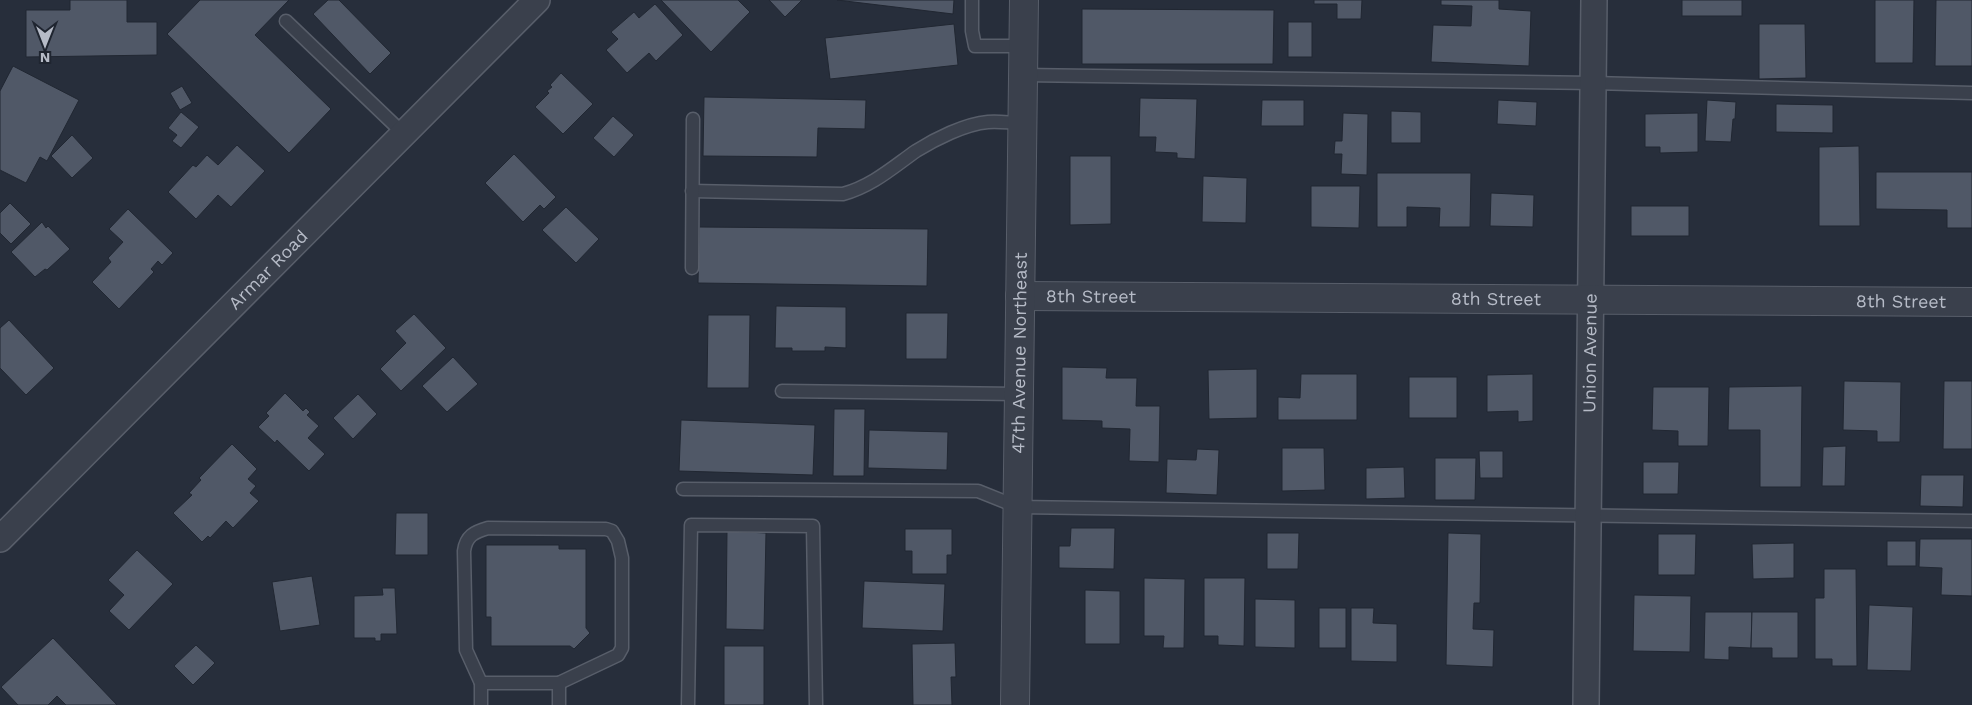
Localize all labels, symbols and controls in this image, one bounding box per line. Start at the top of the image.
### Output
north arrow [20,20,70,70]
text: N [40,50,50,66]
street label: Armar Road [224,225,312,314]
street label: 47th Avenue Northeast [1007,252,1031,454]
street label: 8th Street [1046,285,1137,307]
street label: 8th Street [1451,288,1542,309]
street label: 8th Street [1856,290,1947,312]
street label: Union Avenue [1578,293,1601,413]

